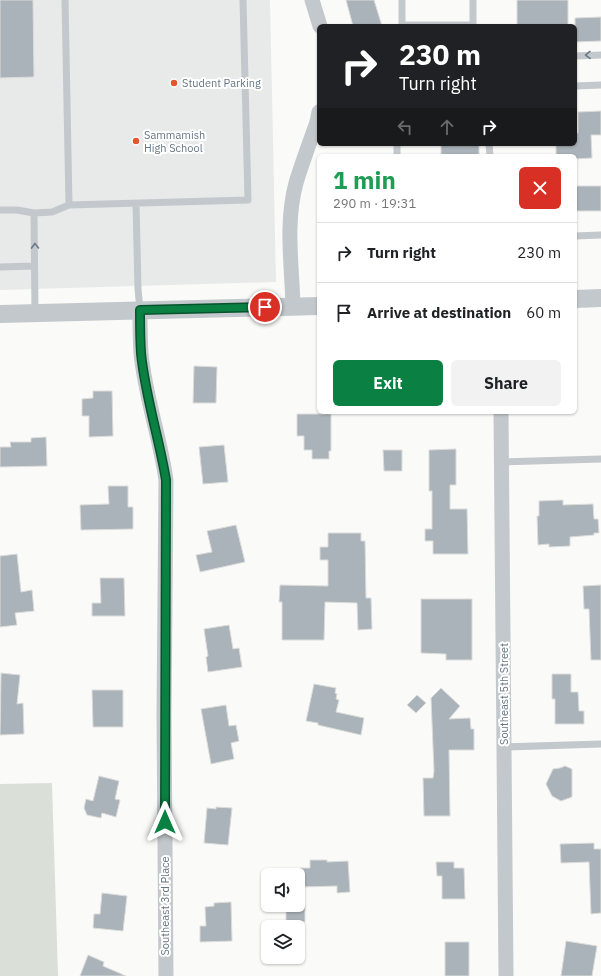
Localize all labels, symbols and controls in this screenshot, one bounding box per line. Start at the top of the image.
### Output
text: 230 m [399,36,481,73]
icon: right [333,40,385,92]
one-way arrow [585,51,591,60]
text: Turn right [399,72,477,95]
place label: Student Parking [182,76,261,90]
marker: Student Parking [169,78,179,88]
icon: left [394,116,416,138]
icon: ahead [436,116,458,138]
icon: right [478,116,500,138]
place label: Sammamish High School [144,128,205,155]
marker: Sammamish High School [131,136,141,146]
text: 1 min [333,164,396,196]
button: close [519,167,561,209]
text: 290 m · 19:31 [333,195,416,212]
icon: right [333,242,355,264]
one-way arrow [31,243,39,249]
text: Turn right [367,243,436,262]
text: 230 m [517,243,561,262]
pin [248,290,282,324]
icon: arrive [254,296,276,318]
icon: arrive [333,302,355,324]
text: Arrive at destination [367,303,511,322]
text: 60 m [526,303,561,322]
button: Exit [333,360,443,406]
button: Share [451,360,561,406]
street label: Southeast 5th Street [497,643,511,745]
position arrow [144,801,186,843]
street label: Southeast 3rd Place [158,856,172,956]
map controls [261,868,305,964]
button: sound [261,868,305,912]
button: layers [261,920,305,964]

